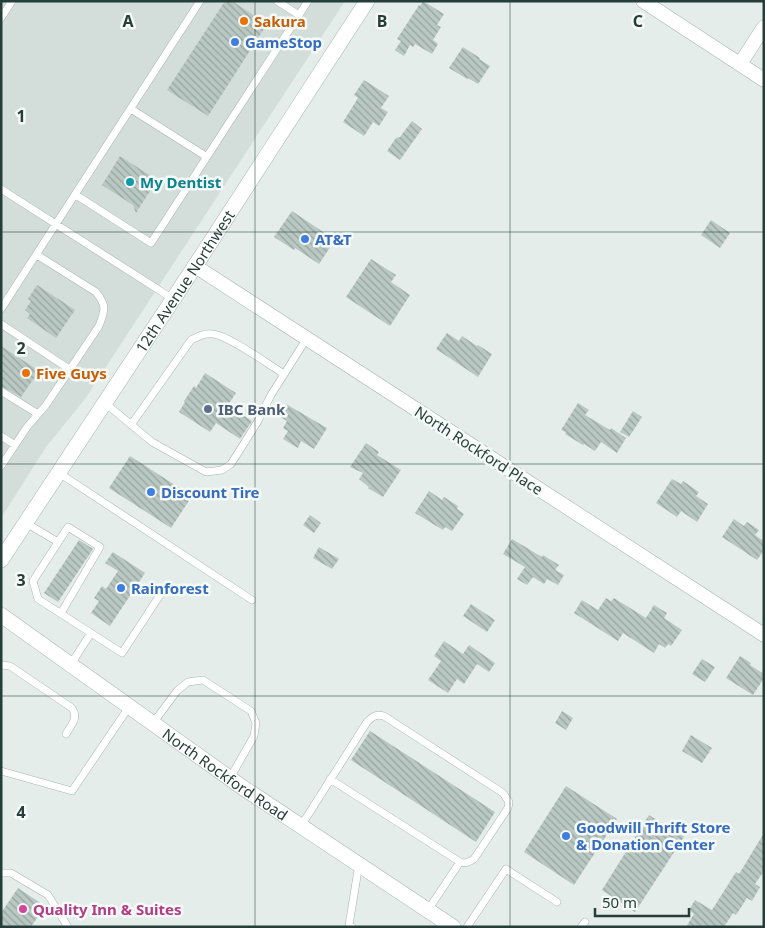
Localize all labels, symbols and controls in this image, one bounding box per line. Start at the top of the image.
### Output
text: A [122,10,134,32]
text: B [377,10,387,32]
text: C [633,10,643,32]
place label: Sakura [254,11,306,31]
marker: Sakura [238,15,250,27]
place label: GameStop [245,32,322,52]
marker: GameStop [229,36,241,48]
text: 1 [16,105,26,127]
place label: My Dentist [140,172,222,192]
marker: My Dentist [124,176,136,188]
street label: 12th Avenue Northwest [131,205,239,356]
place label: AT&T [315,229,352,249]
marker: AT&T [299,233,311,245]
text: 2 [16,337,26,359]
place label: Five Guys [36,363,107,383]
marker: Five Guys [20,367,32,379]
place label: IBC Bank [218,399,286,419]
street label: North Rockford Place [411,401,547,499]
marker: IBC Bank [202,403,214,415]
place label: Discount Tire [161,482,260,502]
marker: Discount Tire [145,486,157,498]
text: 3 [16,569,26,591]
place label: Rainforest [131,578,209,598]
marker: Rainforest [115,582,127,594]
street label: North Rockford Road [159,724,292,825]
text: 4 [16,801,26,823]
place label: Goodwill Thrift Store & Donation Center [576,817,731,854]
marker: Goodwill Thrift Store & Donation Center [560,830,572,842]
scale bar [595,886,689,918]
text: 50 m [602,892,637,912]
place label: Quality Inn & Suites [33,899,181,919]
marker: Quality Inn & Suites [17,903,29,915]

